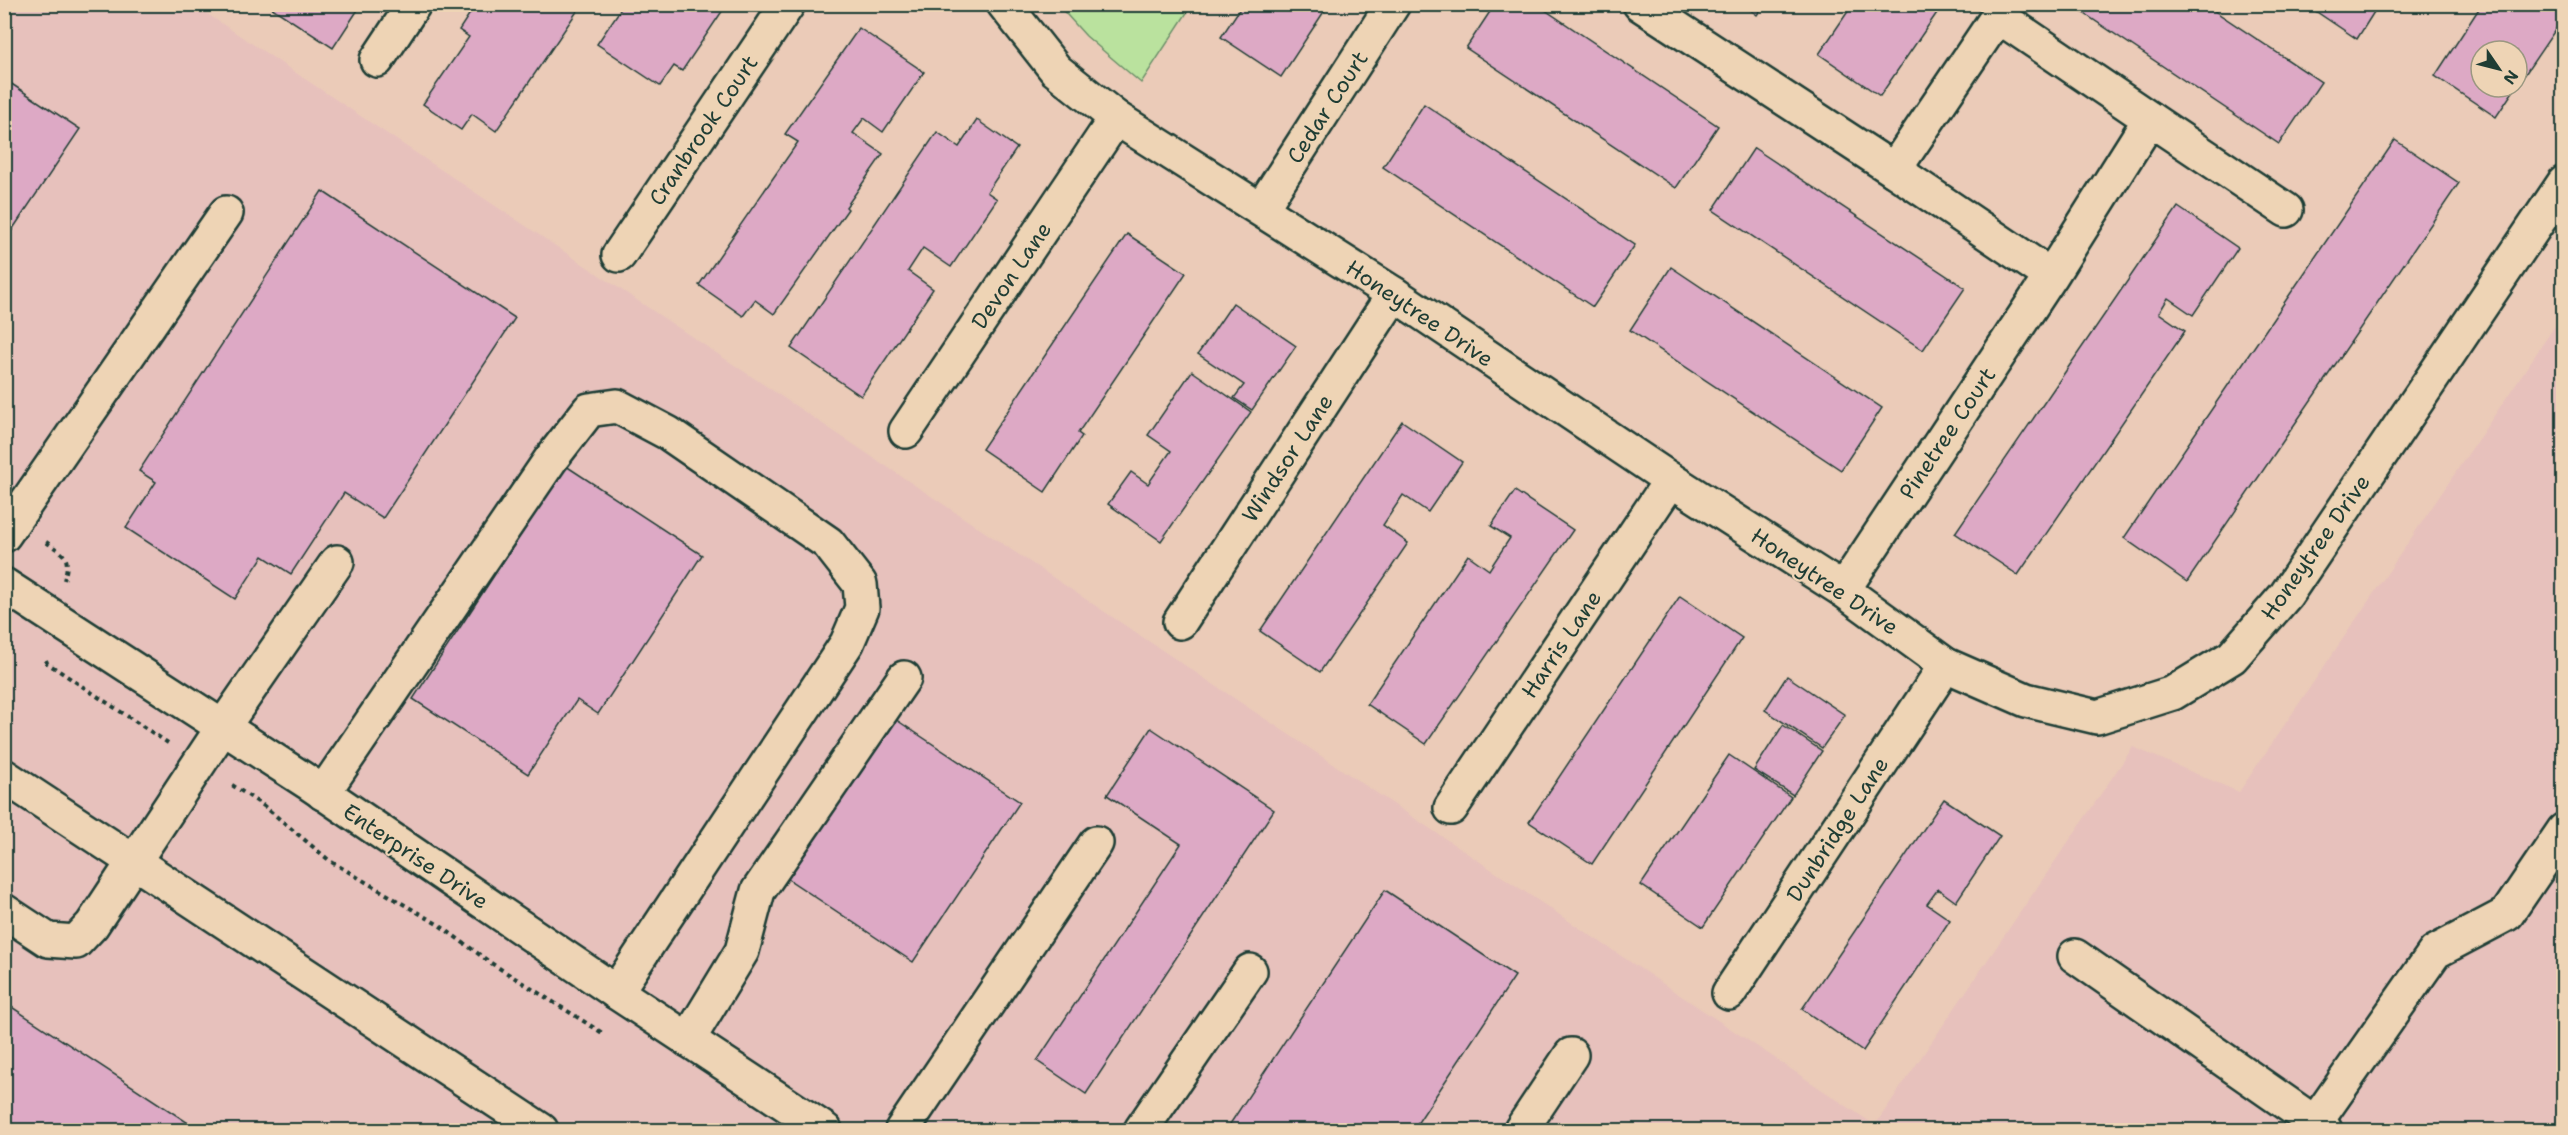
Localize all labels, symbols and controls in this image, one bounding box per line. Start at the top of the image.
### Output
north arrow [2469,39,2529,99]
street label: Cedar Court [1280,45,1375,169]
street label: Cranbrook Court [642,49,765,211]
text: N [2499,66,2523,89]
street label: Devon Lane [965,216,1058,335]
street label: Honeytree Drive [1340,253,1499,373]
street label: Pinetree Court [1893,362,2002,505]
street label: Windsor Lane [1235,389,1340,528]
street label: Honeytree Drive [2254,469,2377,626]
street label: Honeytree Drive [1745,521,1904,641]
street label: Harris Lane [1515,585,1608,704]
street label: Dunbridge Lane [1780,751,1895,907]
street label: Enterprise Drive [337,797,494,916]

